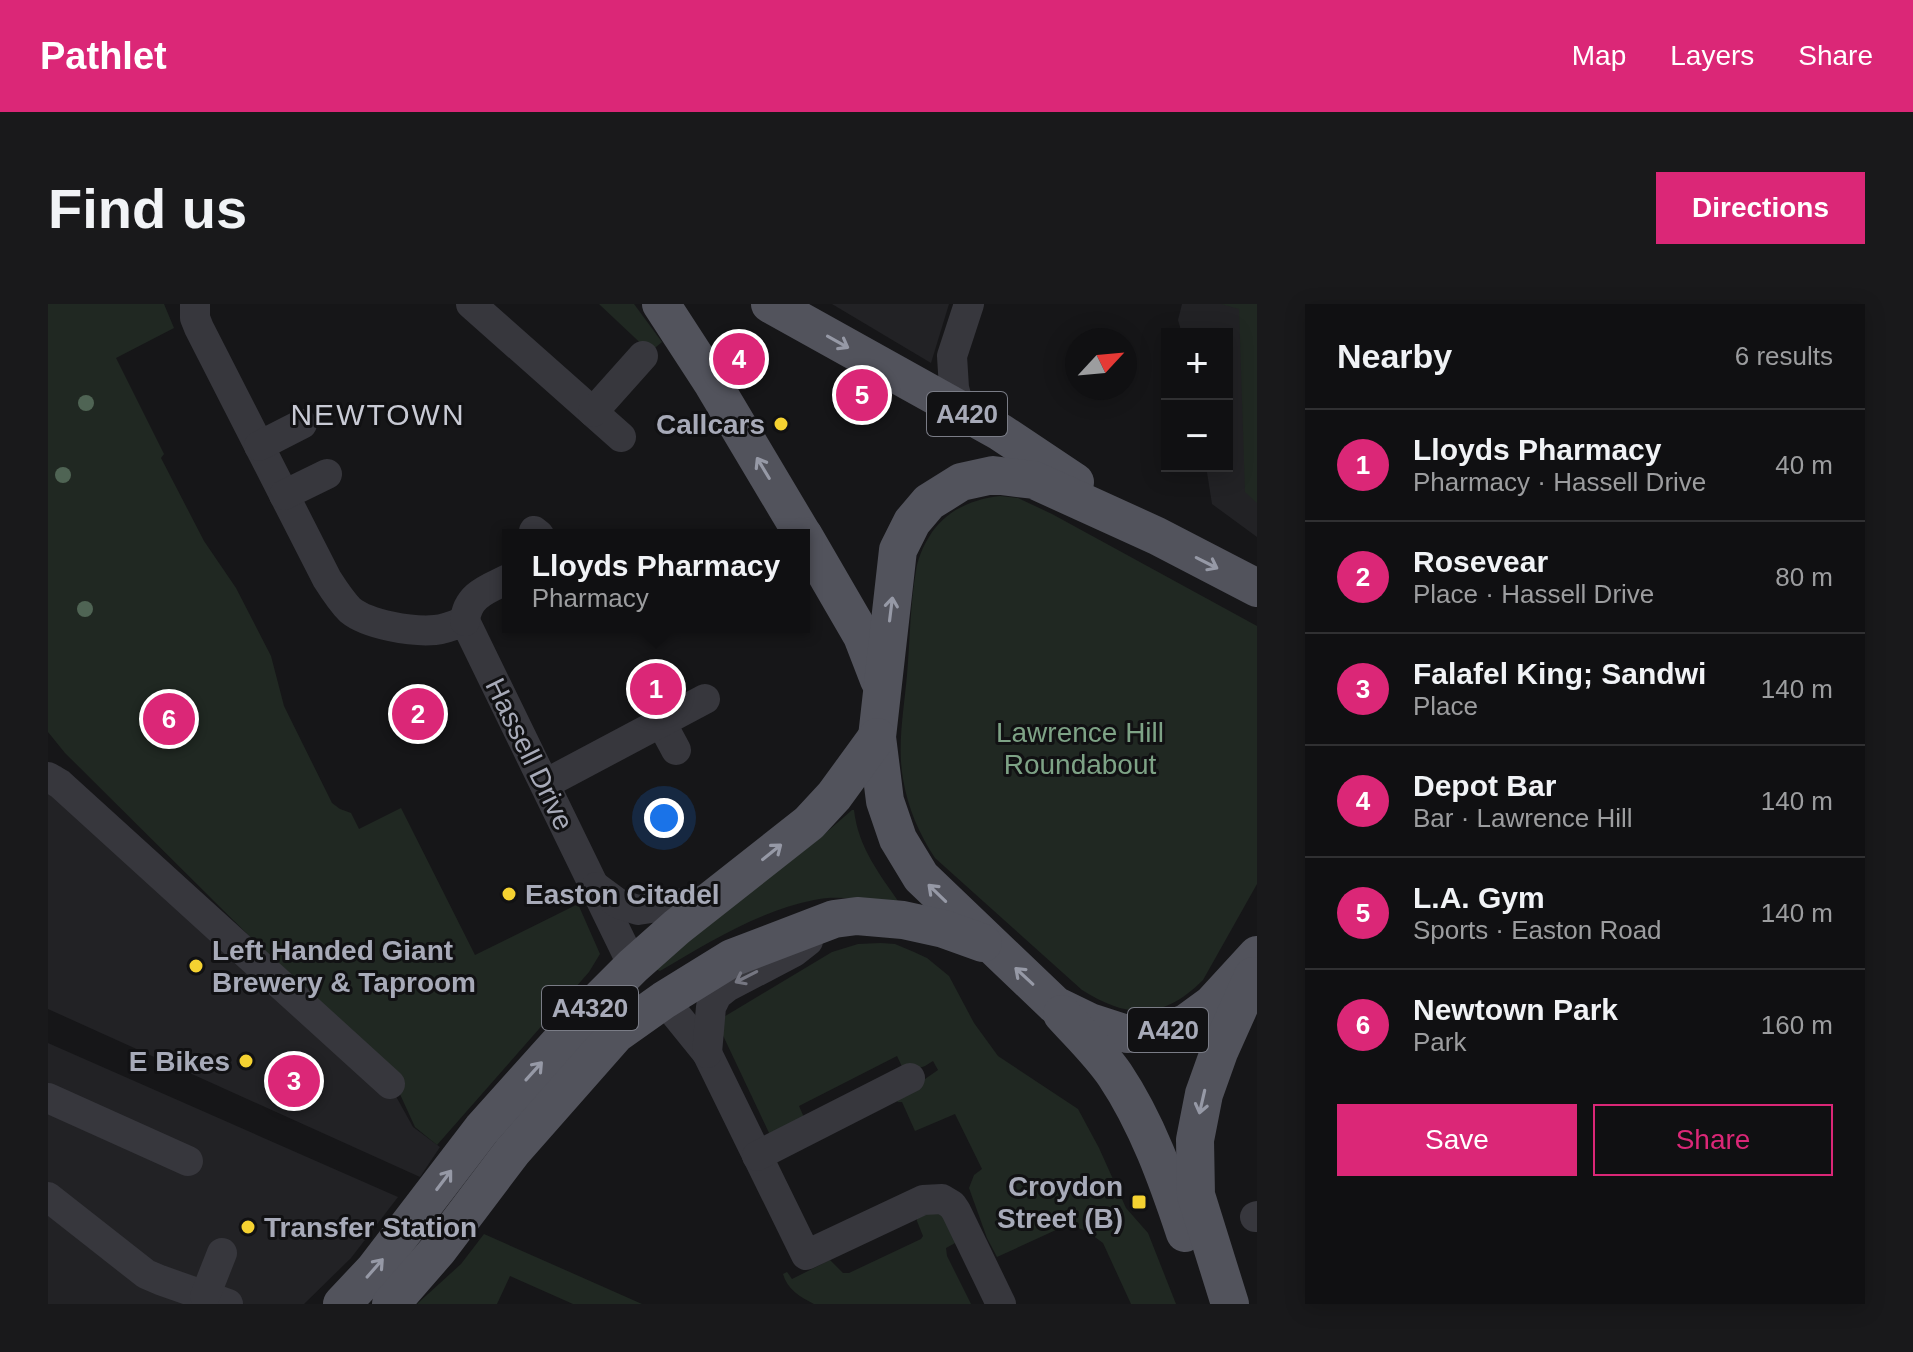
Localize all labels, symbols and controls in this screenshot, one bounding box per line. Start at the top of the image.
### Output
text: Pathlet [40,35,167,77]
text: Map [1572,40,1626,71]
text: Layers [1670,40,1754,71]
text: Share [1798,40,1873,71]
button: Directions [1656,172,1865,244]
text: Find us [48,177,247,240]
north arrow [1065,328,1137,400]
map controls [1161,328,1233,472]
button: + [1161,328,1233,400]
pin: 4 [713,329,765,389]
one-way arrow [826,334,849,350]
text: Nearby [1337,337,1452,375]
text: 6 results [1735,341,1833,371]
pin: 5 [836,365,888,425]
road number: A420 [927,392,1007,436]
district label: NEWTOWN [290,398,466,431]
button: − [1161,400,1233,472]
place label: Callcars [656,409,765,440]
marker: Callcars [772,415,790,433]
text: Lloyds Pharmacy [1413,433,1661,466]
text: 1 [1356,450,1370,480]
text: 40 m [1775,450,1833,480]
one-way arrow [755,457,771,480]
text: Pharmacy · Hassell Drive [1413,467,1706,497]
popup [502,529,810,633]
text: Rosevear [1413,545,1548,578]
text: Lloyds Pharmacy [532,549,780,582]
one-way arrow [1194,555,1218,571]
text: 2 [1356,562,1370,592]
text: 80 m [1775,562,1833,592]
text: Place · Hassell Drive [1413,579,1654,609]
text: Pharmacy [532,583,649,613]
one-way arrow [883,596,898,622]
text: Falafel King; Sandwi [1413,657,1706,690]
pin: 1 [630,659,682,719]
street label: Hassell Drive [479,673,580,835]
text: 3 [1356,674,1370,704]
text: 140 m [1761,674,1833,704]
pin: 2 [392,684,444,744]
pin: 6 [143,689,195,749]
text: Place [1413,691,1478,721]
park label: Lawrence Hill Roundabout [996,717,1164,780]
text: Depot Bar [1413,769,1556,802]
text: 4 [1356,786,1370,816]
text: 140 m [1761,786,1833,816]
your location [644,798,684,838]
text: Bar · Lawrence Hill [1413,803,1633,833]
one-way arrow [761,843,782,861]
place label: Easton Citadel [525,879,719,910]
text: L.A. Gym [1413,881,1545,914]
one-way arrow [927,883,947,902]
marker: Easton Citadel [500,885,518,903]
text: 5 [1356,898,1370,928]
text: 140 m [1761,898,1833,928]
text: Sports · Easton Road [1413,915,1662,945]
place label: Left Handed Giant Brewery & Taproom [212,935,476,998]
marker: Left Handed Giant Brewery & Taproom [187,957,205,975]
one-way arrow [1014,967,1034,986]
one-way arrow [735,969,759,985]
road number: A4320 [542,986,638,1030]
text: Newtown Park [1413,993,1618,1026]
road number: A420 [1128,1008,1208,1052]
text: 6 [1356,1010,1370,1040]
text: 160 m [1761,1010,1833,1040]
text: Park [1413,1027,1466,1057]
place label: E Bikes [129,1046,230,1077]
pin: 3 [268,1051,320,1111]
marker: E Bikes [237,1052,255,1070]
one-way arrow [524,1062,542,1082]
one-way arrow [1194,1089,1209,1115]
button: Save [1337,1104,1577,1176]
button: Share [1593,1104,1833,1176]
one-way arrow [435,1170,452,1191]
place label: Croydon Street (B) [997,1171,1123,1234]
marker: Croydon Street (B) [1130,1193,1148,1211]
place label: Transfer Station [264,1212,477,1243]
marker: Transfer Station [239,1218,257,1236]
one-way arrow [366,1259,384,1279]

